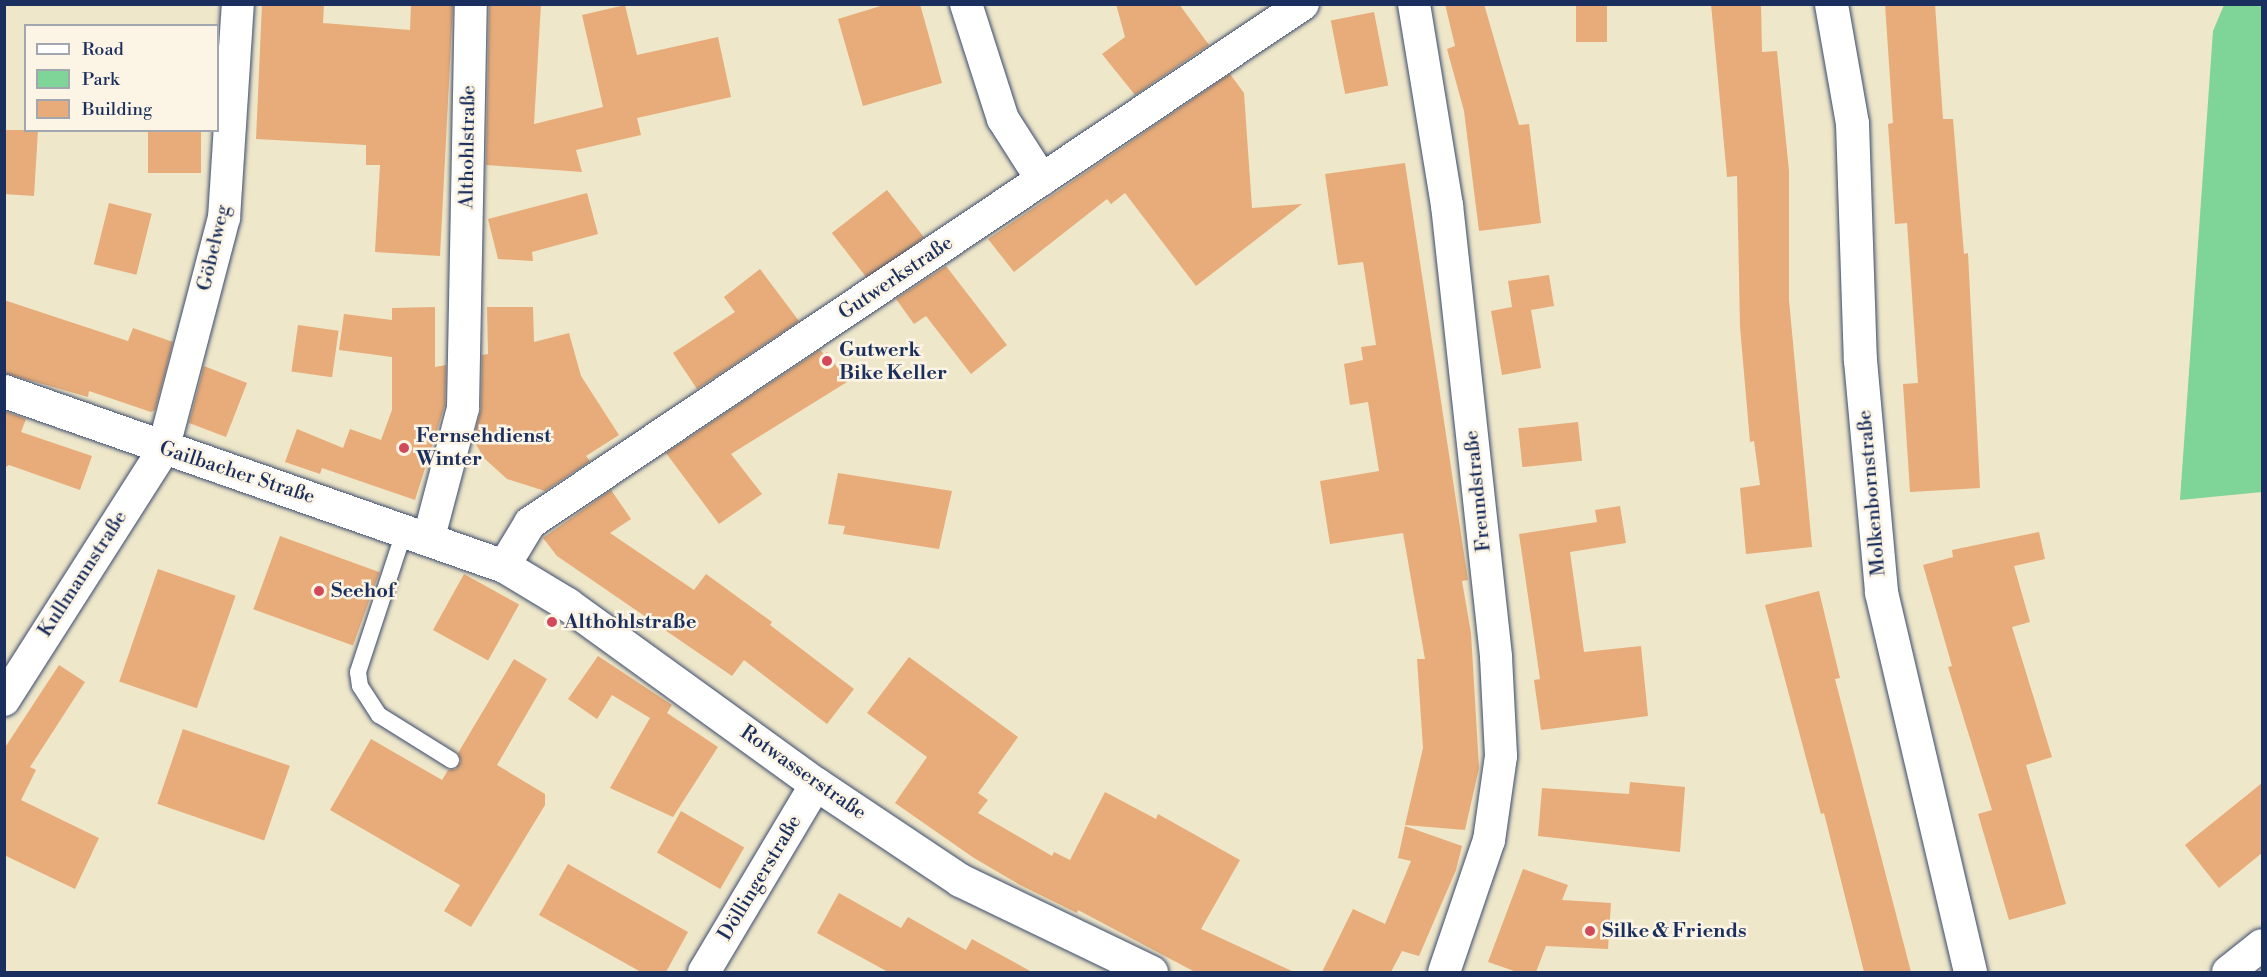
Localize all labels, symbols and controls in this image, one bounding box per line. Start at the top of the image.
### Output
legend [24,24,219,132]
text: Road [82,38,124,61]
text: Park [82,68,119,91]
street label: Althohlstraße [455,85,481,209]
text: Building [82,98,152,121]
street label: Göbelweg [192,203,236,293]
street label: Gutwerkstraße [834,231,958,325]
place label: Gutwerk Bike Keller [839,338,947,385]
marker: Gutwerk Bike Keller [820,354,834,368]
street label: Molkenbornstraße [1853,409,1891,577]
place label: Fernsehdienst Winter [416,424,551,471]
street label: Freundstraße [1460,429,1496,553]
street label: Gailbacher Straße [156,437,318,509]
marker: Fernsehdienst Winter [397,441,411,455]
street label: Kullmannstraße [33,506,133,642]
place label: Seehof [331,579,395,603]
marker: Seehof [312,584,326,598]
place label: Althohlstraße [564,610,696,634]
marker: Althohlstraße [545,615,559,629]
street label: Rotwasserstraße [735,721,871,825]
street label: Döllingerstraße [713,811,807,945]
place label: Silke & Friends [1602,919,1747,943]
marker: Silke & Friends [1583,924,1597,938]

